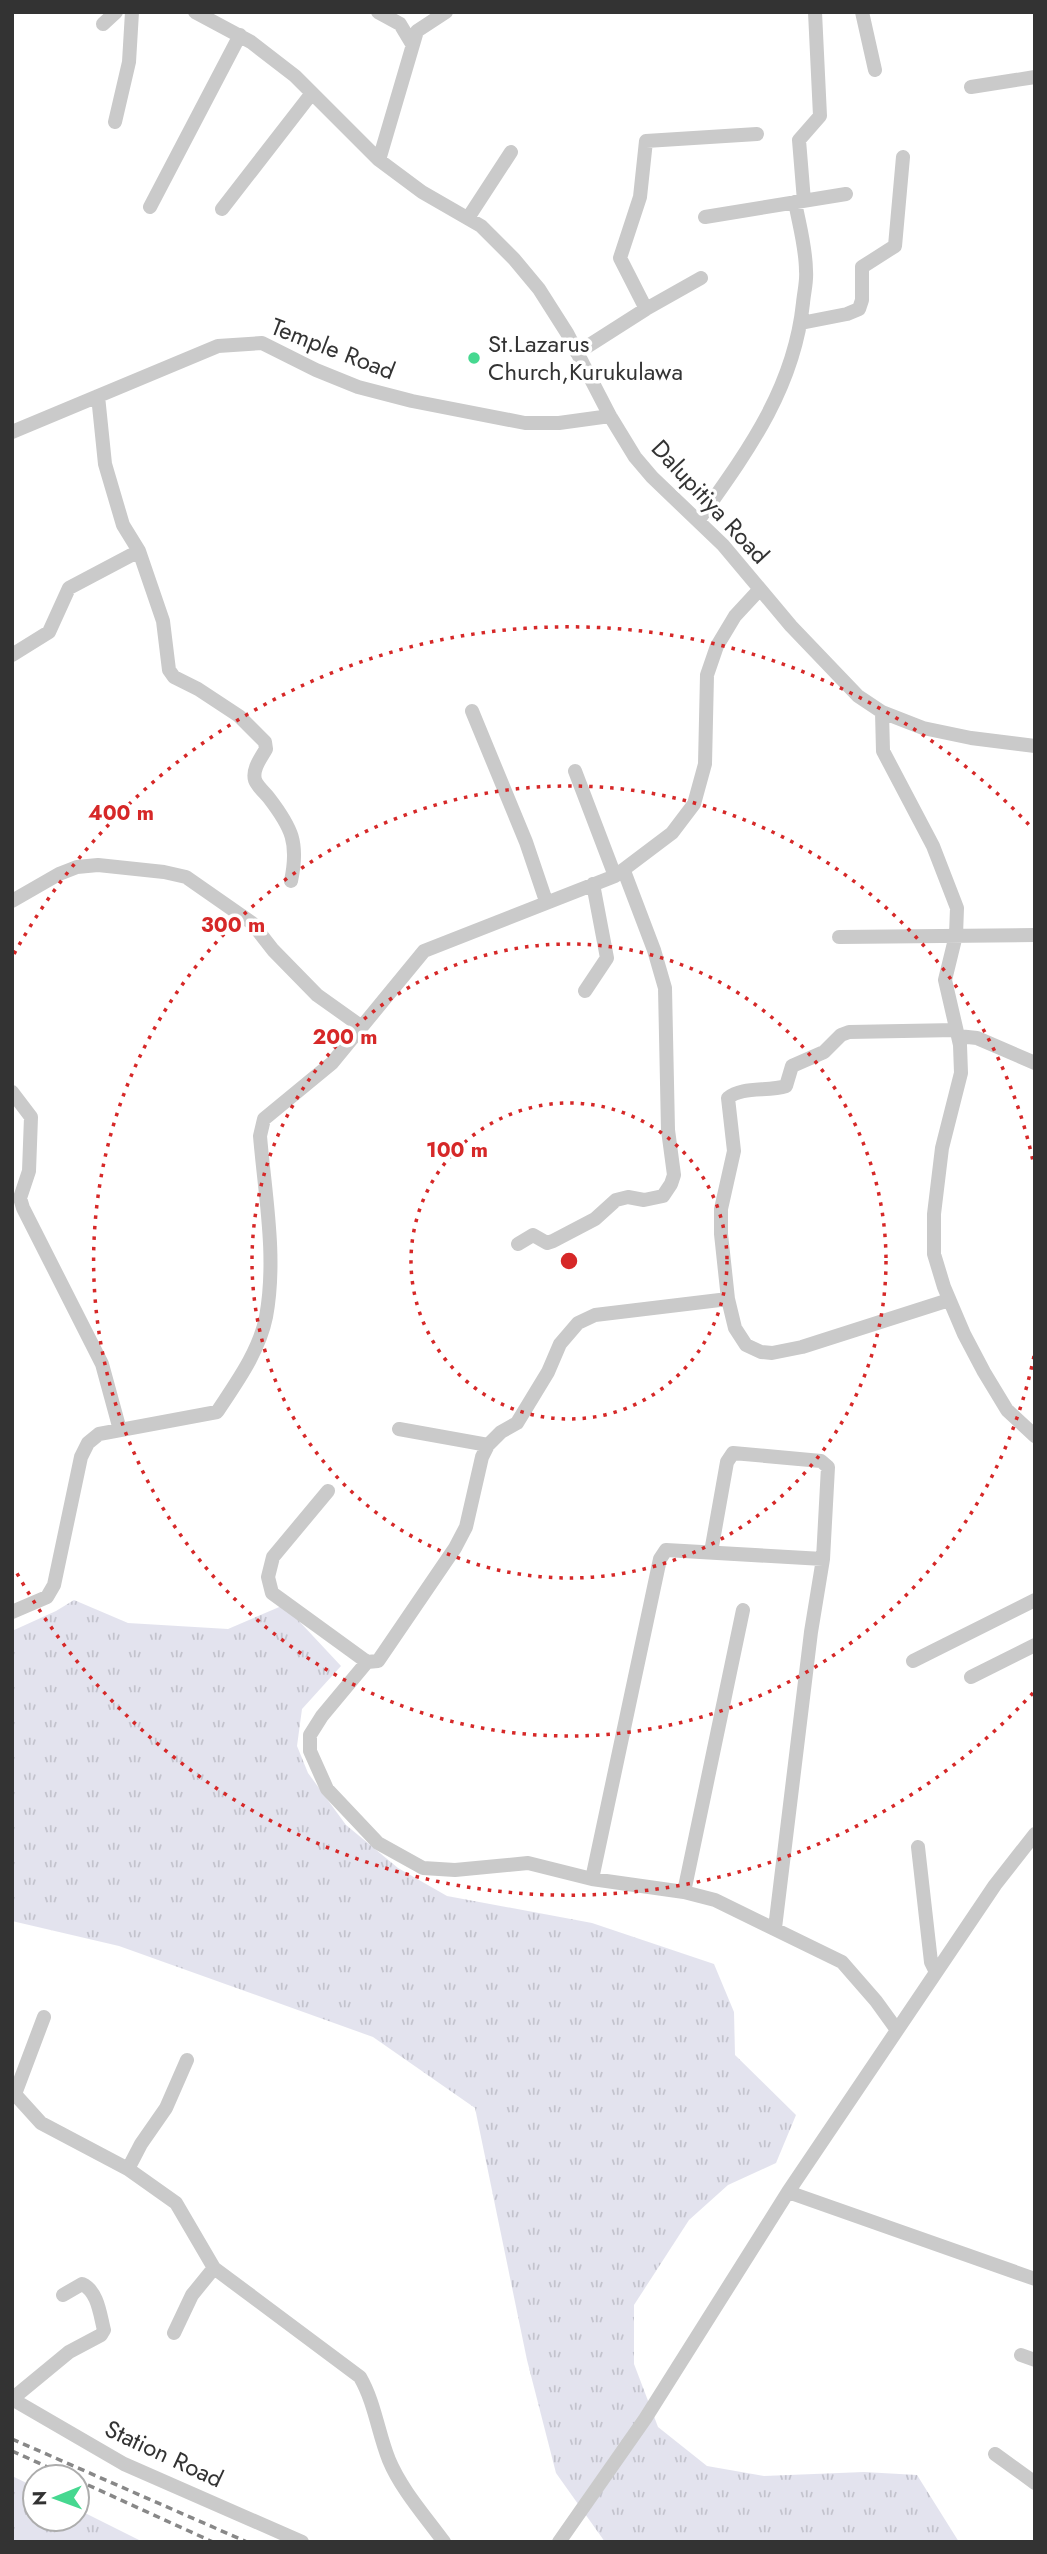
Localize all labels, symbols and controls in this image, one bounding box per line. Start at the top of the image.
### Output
street label: Temple Road [266,309,400,388]
place label: St.Lazarus Church,Kurukulawa [488,326,683,389]
marker: St.Lazarus Church,Kurukulawa [466,350,482,366]
street label: Dalupitiya Road [643,432,777,572]
text: 400 m [88,798,154,828]
text: 300 m [201,910,265,940]
text: 200 m [312,1022,378,1052]
text: 100 m [426,1135,488,1165]
centre of rings [557,1249,581,1273]
street label: Station Road [99,2411,229,2496]
north arrow [21,2463,91,2533]
text: N [26,2491,53,2506]

